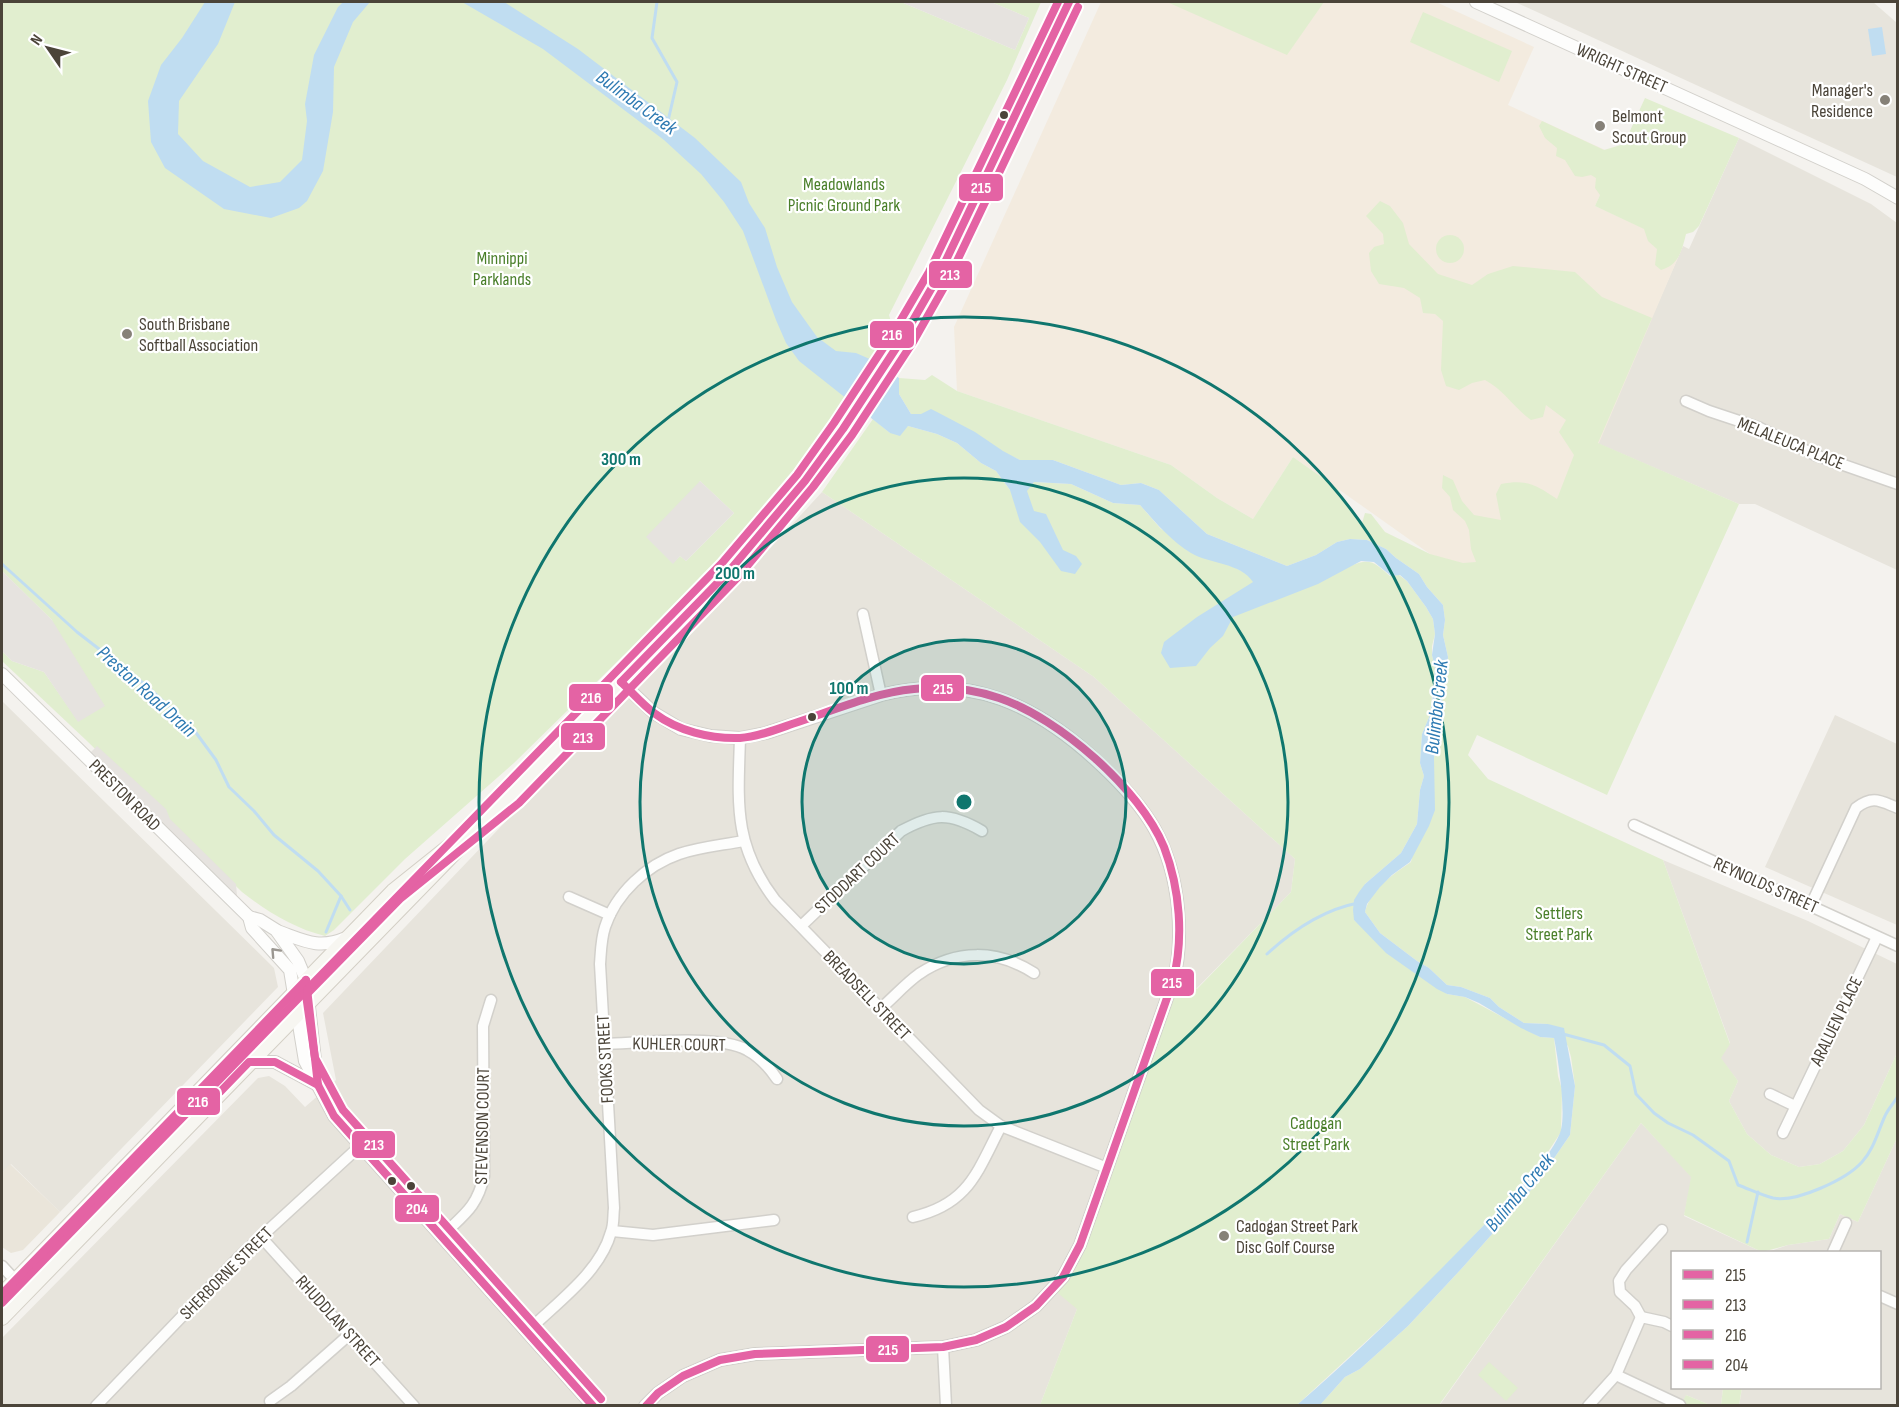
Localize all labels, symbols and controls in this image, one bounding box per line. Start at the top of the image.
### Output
north arrow [18,18,78,78]
text: N [27,31,47,49]
street label: WRIGHT STREET [1573,39,1671,98]
water label: Bulimba Creek [591,65,682,141]
place label: Manager's Residence [1811,80,1873,122]
marker: Manager's Residence [1878,93,1892,107]
place label: Belmont Scout Group [1612,106,1687,148]
unlabelled marker [998,109,1010,121]
marker: Belmont Scout Group [1593,119,1607,133]
line badge: 215 [958,173,1004,202]
park label: Meadowlands Picnic Ground Park [788,174,900,216]
text: 215 [971,179,991,198]
park label: Minnippi Parklands [473,248,531,290]
line badge: 213 [928,260,973,289]
text: 213 [940,266,960,285]
place label: South Brisbane Softball Association [139,314,258,356]
line badge: 216 [869,320,915,349]
text: 216 [882,326,902,345]
marker: South Brisbane Softball Association [120,327,134,341]
street label: MELALEUCA PLACE [1734,413,1847,474]
text: 300 m [601,449,641,470]
text: 200 m [715,563,755,584]
water label: Preston Road Drain [92,641,201,743]
water label: Bulimba Creek [1420,658,1454,755]
line badge: 215 [920,674,965,702]
text: 100 m [830,678,869,699]
text: 215 [933,680,953,699]
line badge: 216 [568,683,614,712]
text: 216 [581,689,601,708]
unlabelled marker [806,711,818,723]
line badge: 213 [560,722,606,751]
text: 213 [573,729,593,748]
street label: PRESTON ROAD [85,755,165,835]
centre of rings [954,792,974,812]
street label: STODDART COURT [810,829,904,918]
street label: REYNOLDS STREET [1710,853,1821,918]
park label: Settlers Street Park [1525,903,1593,945]
street label: BREADSELL STREET [819,946,915,1045]
one-way arrow [271,949,282,959]
line badge: 215 [1150,968,1195,997]
street label: ARALUEN PLACE [1805,973,1867,1070]
text: 215 [1162,974,1182,993]
street label: FOOKS STREET [593,1014,618,1104]
street label: KUHLER COURT [632,1033,726,1056]
street label: STEVENSON COURT [471,1067,494,1185]
line badge: 216 [176,1087,221,1116]
text: 216 [188,1093,208,1112]
park label: Cadogan Street Park [1282,1113,1350,1155]
line badge: 213 [351,1130,396,1159]
text: 213 [364,1136,384,1155]
water label: Bulimba Creek [1480,1148,1560,1237]
unlabelled marker [386,1175,398,1187]
unlabelled marker [405,1180,417,1192]
line badge: 204 [394,1194,440,1223]
text: 204 [406,1200,429,1219]
place label: Cadogan Street Park Disc Golf Course [1236,1216,1358,1258]
street label: SHERBORNE STREET [176,1223,277,1324]
marker: Cadogan Street Park Disc Golf Course [1217,1229,1231,1243]
legend [1671,1251,1881,1389]
text: 215 [1725,1265,1746,1286]
street label: RHUDDLAN STREET [291,1271,384,1371]
text: 213 [1725,1295,1746,1316]
text: 216 [1725,1325,1747,1346]
line badge: 215 [865,1335,910,1363]
text: 215 [878,1341,898,1360]
text: 204 [1725,1355,1748,1376]

